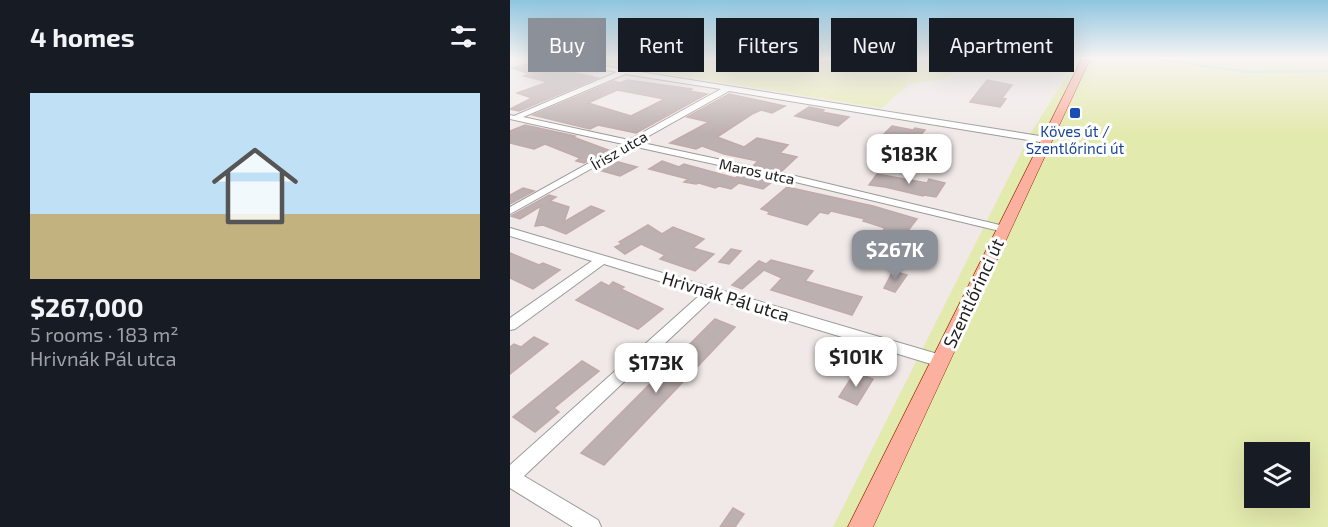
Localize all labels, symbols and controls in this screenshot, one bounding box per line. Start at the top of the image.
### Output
chip: Buy [528,18,606,72]
chip: Rent [618,18,704,72]
chip: Filters [716,18,819,72]
chip: New [831,18,917,72]
chip: Apartment [929,18,1074,72]
icon: filters [447,20,480,53]
text: 4 homes [30,21,135,52]
marker: Köves út / Szentlőrinci út [1068,106,1082,120]
place label: Köves út / Szentlőrinci út [1026,122,1125,157]
street label: Írisz utca [588,127,650,173]
icon: home [201,132,309,240]
pin: $183K [867,134,951,185]
text: $183K [881,141,937,165]
street label: Maros utca [718,154,796,188]
pin: $267K [853,230,937,281]
street label: Szentlőrinci út [938,235,1008,351]
text: $267K [866,237,924,261]
street label: Hrivnák Pál utca [660,266,792,326]
text: $267,000 [30,291,144,322]
text: 5 rooms · 183 m² [30,322,178,346]
pin: $101K [814,337,898,388]
pin: $173K [614,343,698,394]
text: $101K [829,344,883,368]
text: Hrivnák Pál utca [30,346,176,370]
text: $173K [629,350,683,374]
map controls [1244,442,1310,508]
button: layers [1244,442,1310,508]

